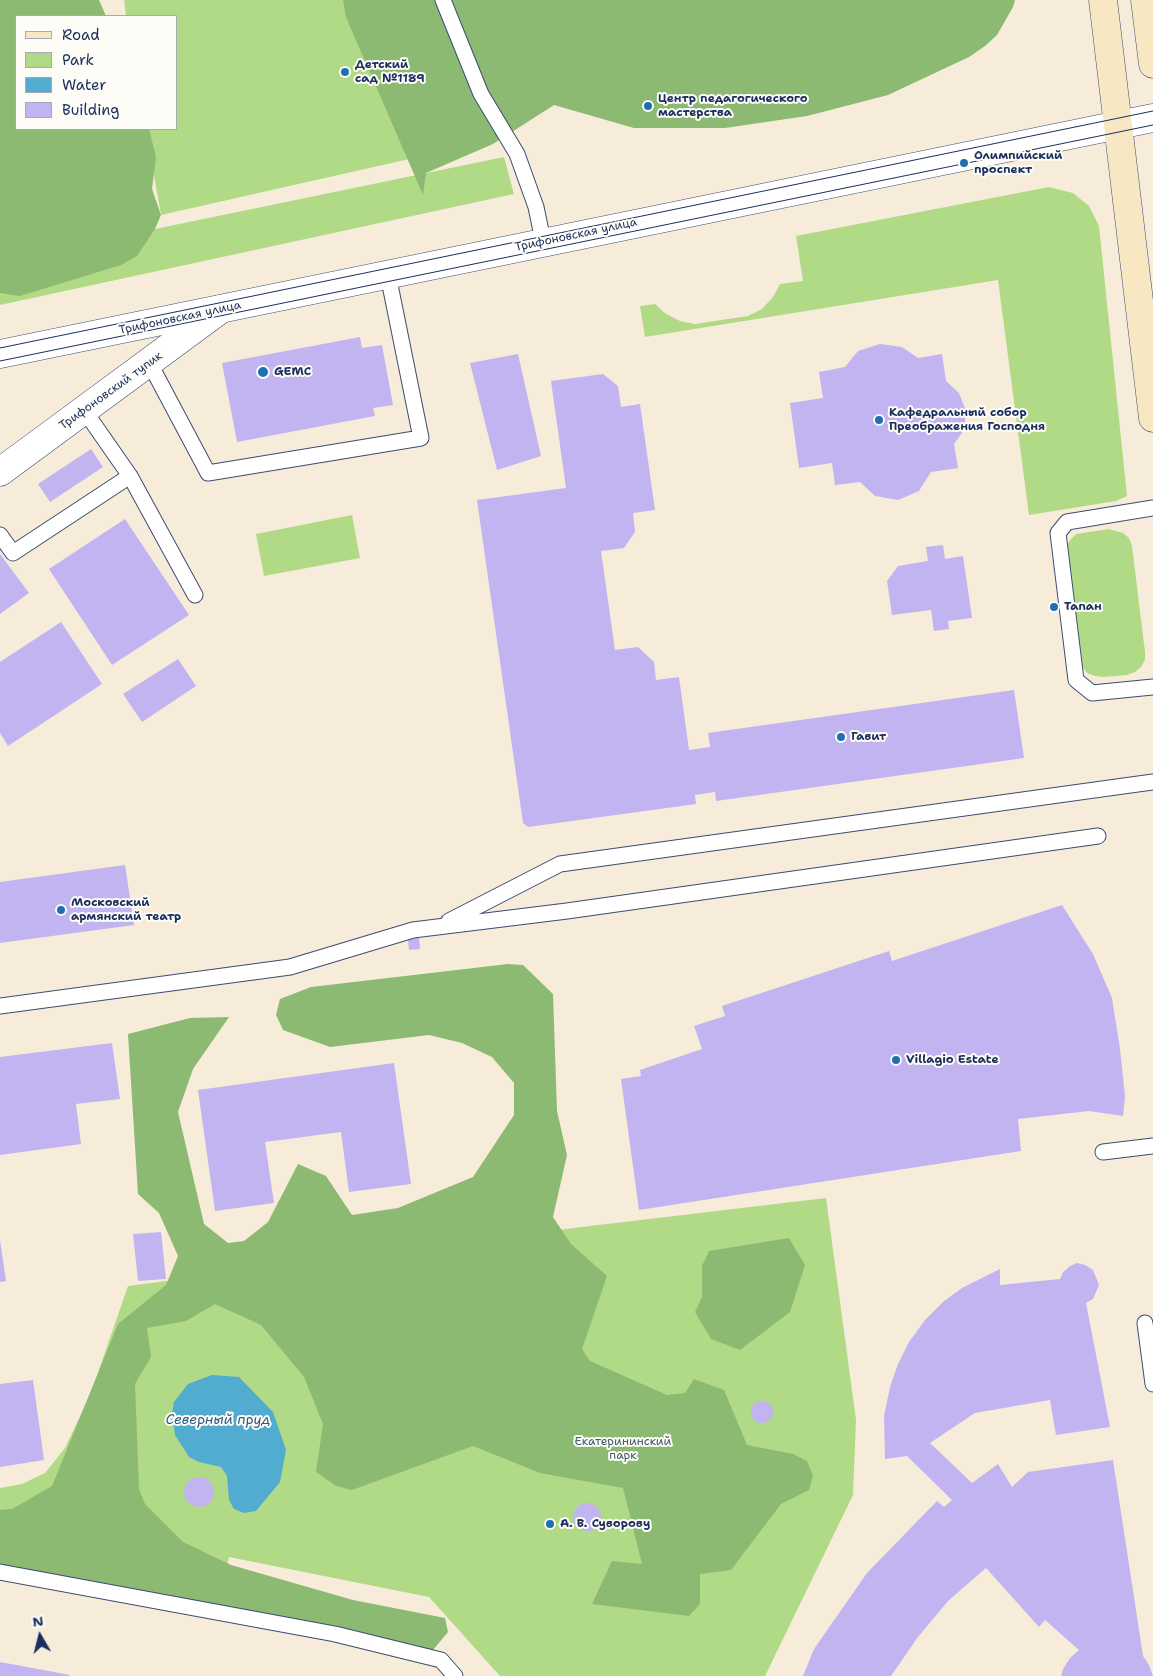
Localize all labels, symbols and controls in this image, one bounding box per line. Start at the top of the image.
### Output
legend [15,15,178,130]
text: Road [62,25,100,45]
text: Park [62,50,94,70]
place label: Детский сад №1189 [355,58,425,86]
marker: Детский сад №1189 [339,66,351,78]
text: Water [62,75,106,95]
place label: Центр педагогического мастерства [658,92,808,120]
text: Building [62,100,119,120]
marker: Центр педагогического мастерства [642,100,654,112]
place label: Олимпийский проспект [974,149,1062,177]
marker: Олимпийский проспект [958,157,970,169]
street label: Трифоновская улица [514,215,638,255]
street label: Трифоновская улица [118,298,242,338]
street label: Трифоновский тупик [57,349,165,433]
marker: GEMC [256,365,270,379]
place label: GEMC [274,365,311,379]
place label: Кафедральный собор Преображения Господня [889,406,1045,434]
marker: Кафедральный собор Преображения Господня [873,414,885,426]
place label: Тапан [1064,600,1102,614]
marker: Тапан [1048,601,1060,613]
place label: Гавит [851,730,886,744]
marker: Гавит [835,731,847,743]
place label: Московский армянский театр [71,896,181,924]
marker: Московский армянский театр [55,904,67,916]
place label: Villagio Estate [906,1053,999,1067]
marker: Villagio Estate [890,1054,902,1066]
water label: Северный пруд [166,1412,270,1428]
park label: Екатерининский парк [575,1435,671,1463]
place label: А. В. Суворову [560,1517,650,1531]
marker: А. В. Суворову [544,1518,556,1530]
north arrow [15,1611,65,1661]
text: N [31,1611,45,1631]

